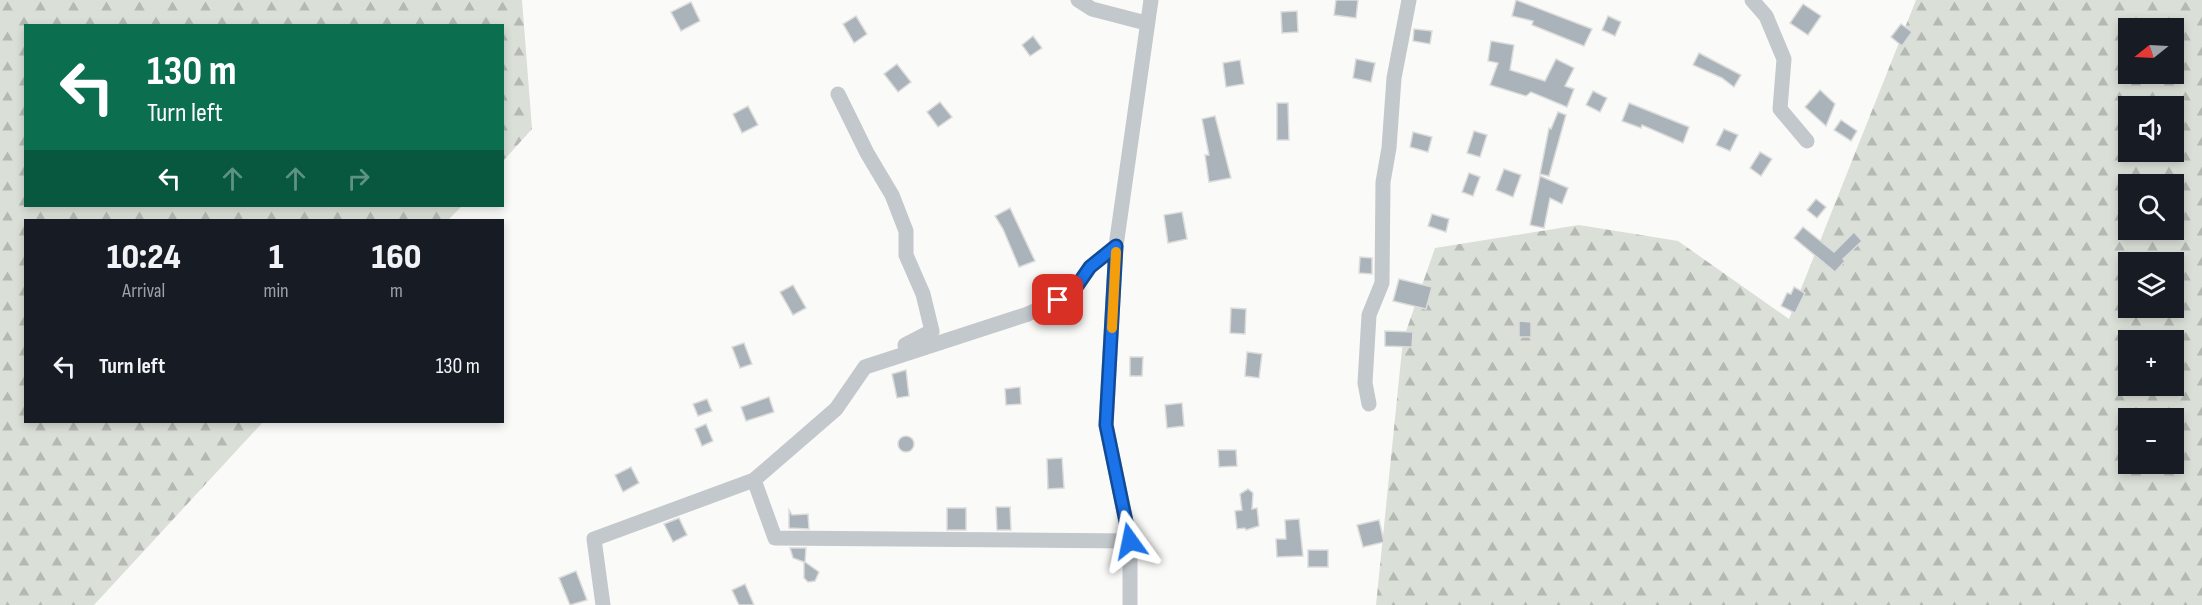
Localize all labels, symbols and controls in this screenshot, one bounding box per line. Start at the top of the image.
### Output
north arrow [2118,18,2184,84]
map controls [2118,18,2184,474]
text: 130 m [147,46,237,97]
icon: left [48,48,126,126]
button: sound [2118,96,2184,162]
text: Turn left [147,97,223,129]
icon: left [153,162,186,195]
icon: ahead [216,162,249,195]
icon: ahead [279,162,312,195]
icon: right [342,162,375,195]
button: search [2118,174,2184,240]
text: 10:24 [107,236,181,279]
text: 1 [269,236,284,279]
text: 160 [371,236,421,279]
button: layers [2118,252,2184,318]
pin [1032,274,1083,325]
text: Arrival [122,279,165,303]
text: min [264,279,289,303]
text: m [390,279,403,303]
icon: arrive [1041,283,1074,316]
button: + [2118,330,2184,396]
icon: left [48,350,81,383]
text: Turn left [99,353,165,380]
text: 130 m [436,353,480,380]
button: − [2118,408,2184,474]
position arrow [1098,509,1162,573]

